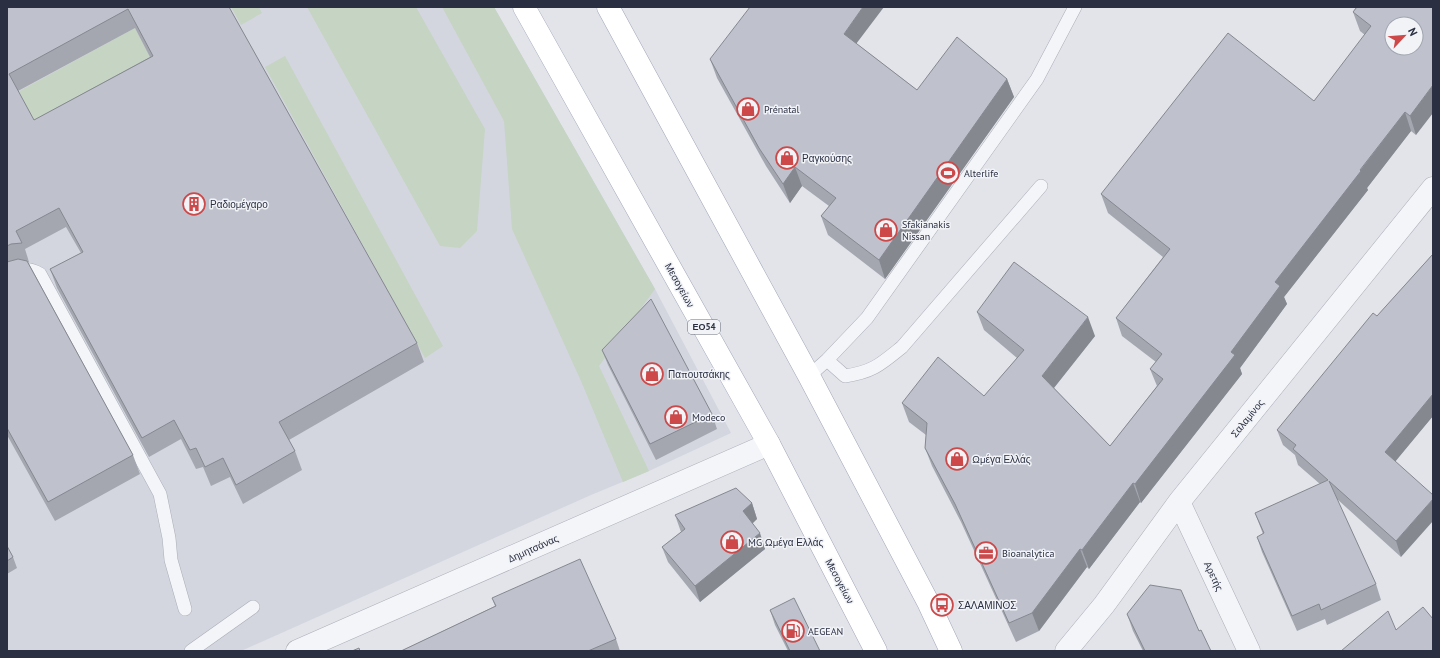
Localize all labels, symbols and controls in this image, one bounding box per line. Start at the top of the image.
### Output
north arrow [1384,16,1424,56]
text: N [1405,25,1421,38]
shop icon: Prénatal [735,96,761,122]
place label: Prénatal [764,103,800,116]
shop icon: Ραγκούσης [774,145,800,171]
place label: Ραγκούσης [802,152,852,165]
sports icon: Alterlife [935,160,961,186]
place label: Alterlife [964,167,998,180]
building icon: Ραδιομέγαρο [181,191,207,217]
place label: Ραδιομέγαρο [210,198,268,211]
shop icon: Sfakianakis Nissan [873,217,899,243]
place label: Sfakianakis Nissan [902,218,950,243]
street label: Μεσογείων [662,261,697,310]
road number: ΕΟ54 [688,320,720,334]
shop icon: Παπουτσάκης [639,361,665,387]
place label: Παπουτσάκης [668,368,730,381]
street label: Σαλαμίνος [1228,396,1267,440]
shop icon: Modeco [663,404,689,430]
place label: Modeco [692,411,725,424]
shop icon: Ωμέγα Ελλάς [944,446,970,472]
place label: Ωμέγα Ελλάς [972,453,1031,466]
shop icon: MG Ωμέγα Ελλάς [719,529,745,555]
street label: Δημητσάνας [506,532,561,565]
place label: MG Ωμέγα Ελλάς [748,536,823,549]
office icon: Bioanalytica [973,540,999,566]
place label: Bioanalytica [1002,547,1054,560]
street label: Μεσογείων [822,557,857,606]
street label: Αρετής [1201,559,1226,593]
bus stop icon: ΣΑΛΑΜΙΝΟΣ [929,592,955,618]
place label: ΣΑΛΑΜΙΝΟΣ [958,599,1017,612]
fuel station icon: AEGEAN [780,618,806,644]
place label: AEGEAN [808,625,843,638]

